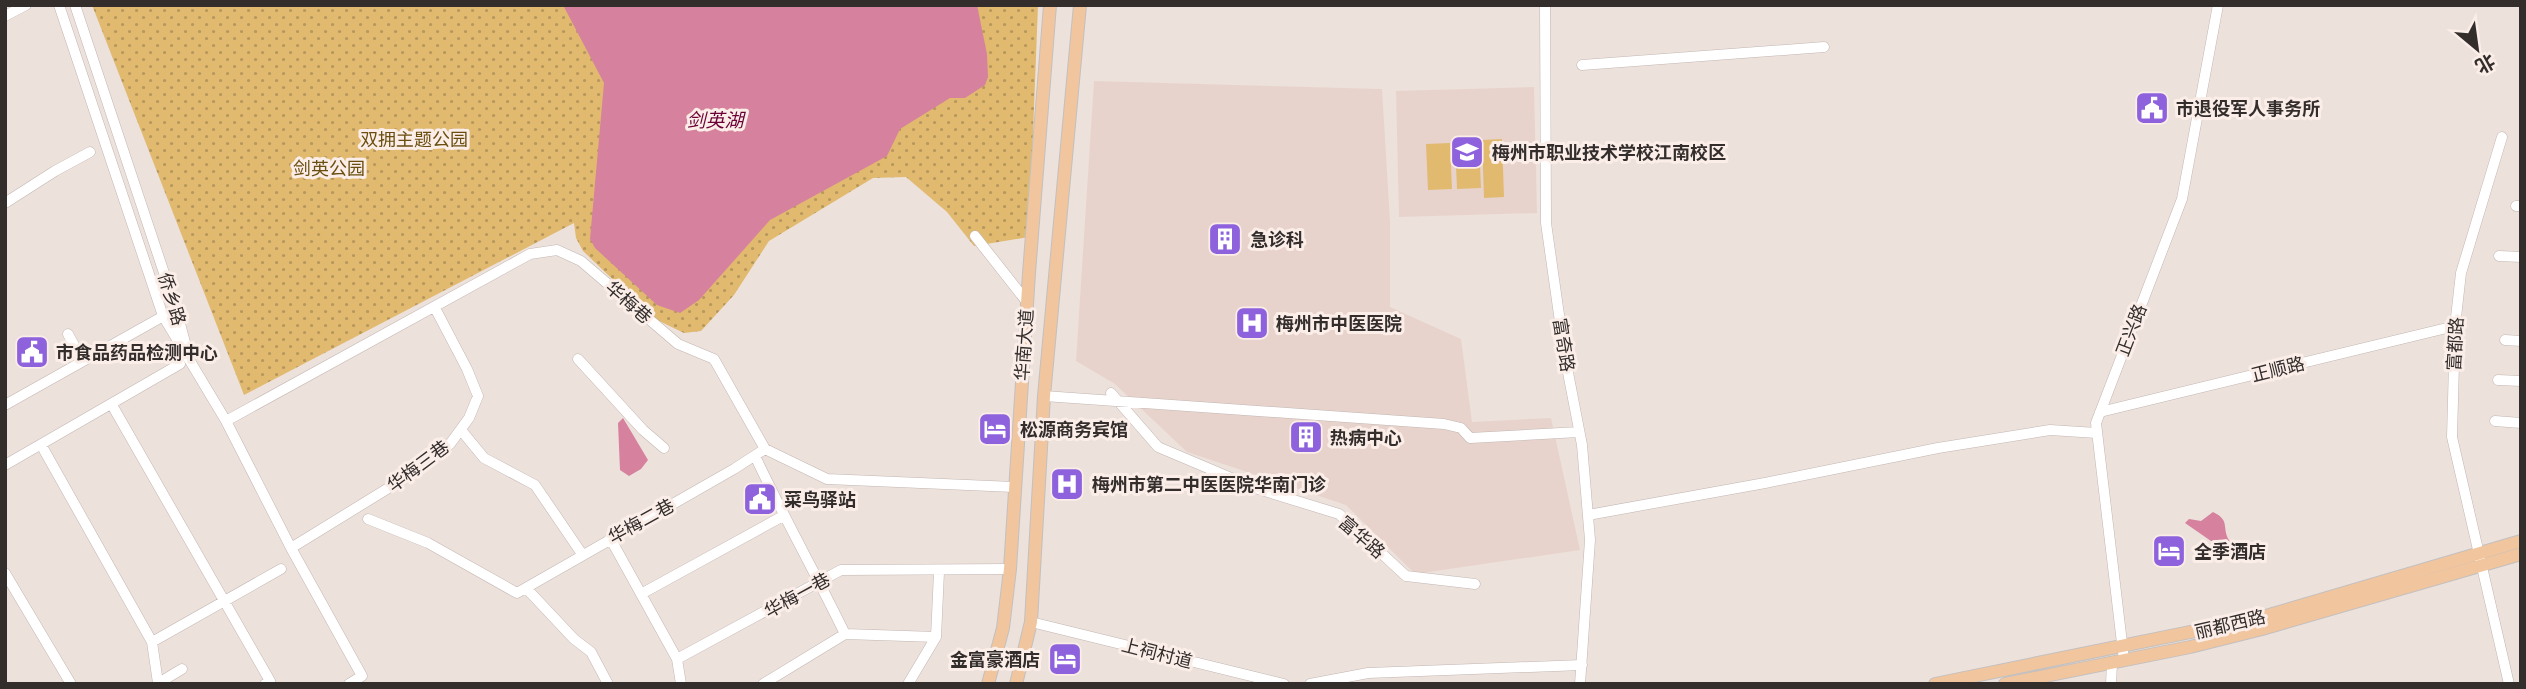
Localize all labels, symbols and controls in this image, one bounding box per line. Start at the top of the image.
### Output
north arrow [2442,14,2512,84]
text: 北 [2471,49,2499,79]
public building icon: 市退役军人事务所 [2133,89,2171,127]
place label: 市退役军人事务所 [2176,97,2320,120]
water label: 剑英湖 [686,108,746,132]
park label: 双拥主题公园 [360,128,468,151]
school or university icon: 梅州市职业技术学校江南校区 [1448,133,1486,171]
place label: 梅州市职业技术学校江南校区 [1492,141,1726,164]
park label: 剑英公园 [293,157,365,180]
building icon: 急诊科 [1206,220,1244,258]
place label: 急诊科 [1250,228,1304,251]
street label: 侨乡路 [153,270,191,328]
street label: 华梅巷 [601,276,657,328]
street label: 正兴路 [2111,301,2151,359]
hospital icon: 梅州市中医医院 [1233,304,1271,342]
street label: 华南大道 [1010,308,1038,382]
place label: 梅州市中医医院 [1276,312,1402,335]
street label: 富都路 [2442,316,2468,372]
street label: 富奇路 [1548,317,1580,373]
public building icon: 市食品药品检测中心 [13,333,51,371]
place label: 市食品药品检测中心 [56,341,218,364]
street label: 正顺路 [2249,351,2307,387]
hotel icon: 松源商务宾馆 [976,410,1014,448]
place label: 松源商务宾馆 [1020,418,1128,441]
building icon: 热病中心 [1287,418,1325,456]
place label: 热病中心 [1330,426,1402,449]
street label: 华梅三巷 [382,435,454,497]
hospital icon: 梅州市第二中医医院华南门诊 [1048,465,1086,503]
place label: 梅州市第二中医医院华南门诊 [1092,473,1326,496]
public building icon: 菜鸟驿站 [741,480,779,518]
place label: 菜鸟驿站 [784,488,856,511]
street label: 华梅二巷 [604,493,678,549]
street label: 富华路 [1334,511,1390,563]
hotel icon: 全季酒店 [2150,532,2188,570]
place label: 全季酒店 [2194,540,2266,563]
street label: 华梅一巷 [760,567,834,623]
street label: 丽都西路 [2192,605,2268,643]
street label: 上祠村道 [1119,633,1195,673]
hotel icon: 金富豪酒店 [1046,640,1084,678]
place label: 金富豪酒店 [950,648,1040,671]

